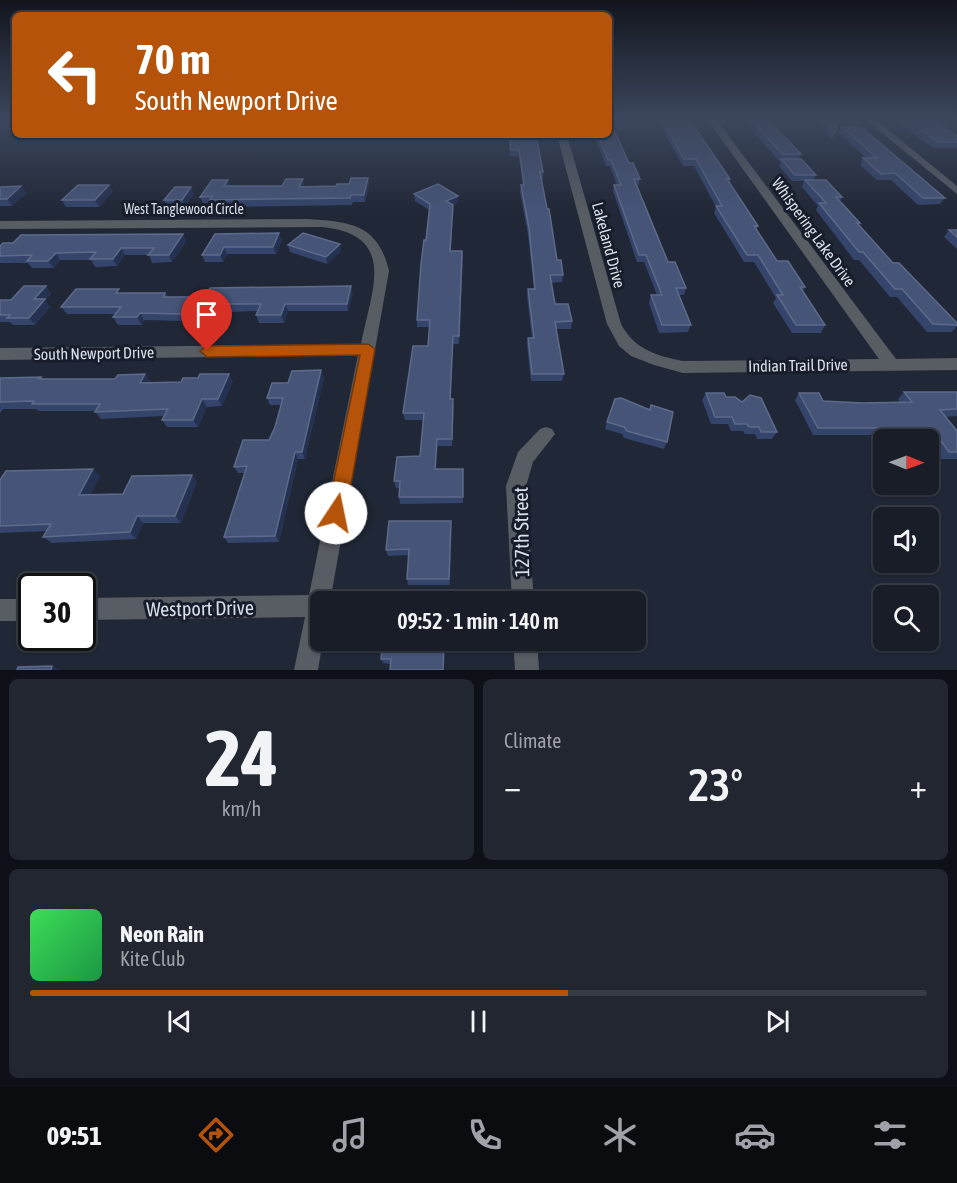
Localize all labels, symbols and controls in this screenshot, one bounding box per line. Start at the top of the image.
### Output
text: 70 m [135,35,210,83]
icon: left [36,36,114,114]
text: South Newport Drive [135,85,338,116]
street label: Whispering Lake Drive [768,174,859,290]
street label: Lakeland Drive [589,200,629,290]
street label: West Tanglewood Circle [124,201,244,217]
pin [181,289,232,351]
icon: arrive [190,298,223,331]
street label: South Newport Drive [34,343,154,364]
street label: Indian Trail Drive [748,355,848,375]
north arrow [873,429,939,495]
map controls [873,429,939,651]
position arrow [304,481,368,545]
street label: 127th Street [509,486,533,577]
button: sound [873,507,939,573]
speed limit sign: 30 [18,573,96,651]
button: search [873,585,939,651]
street label: Westport Drive [146,596,254,620]
text: 09:52 · 1 min · 140 m [397,608,559,634]
text: 24 [205,713,278,803]
text: Climate [504,729,561,752]
text: 23° [688,759,743,811]
text: − [504,767,521,805]
text: + [910,767,927,805]
text: km/h [222,797,261,820]
text: Neon Rain [120,921,204,947]
text: Kite Club [120,947,185,970]
icon: previous [163,1005,196,1038]
icon: pause [462,1005,495,1038]
icon: next [761,1005,794,1038]
icon: directions [195,1114,237,1156]
icon: music [329,1114,371,1156]
icon: phone [464,1114,506,1156]
icon: climate [599,1114,641,1156]
icon: car [734,1114,776,1156]
icon: filters [869,1114,911,1156]
text: 09:51 [46,1120,102,1151]

